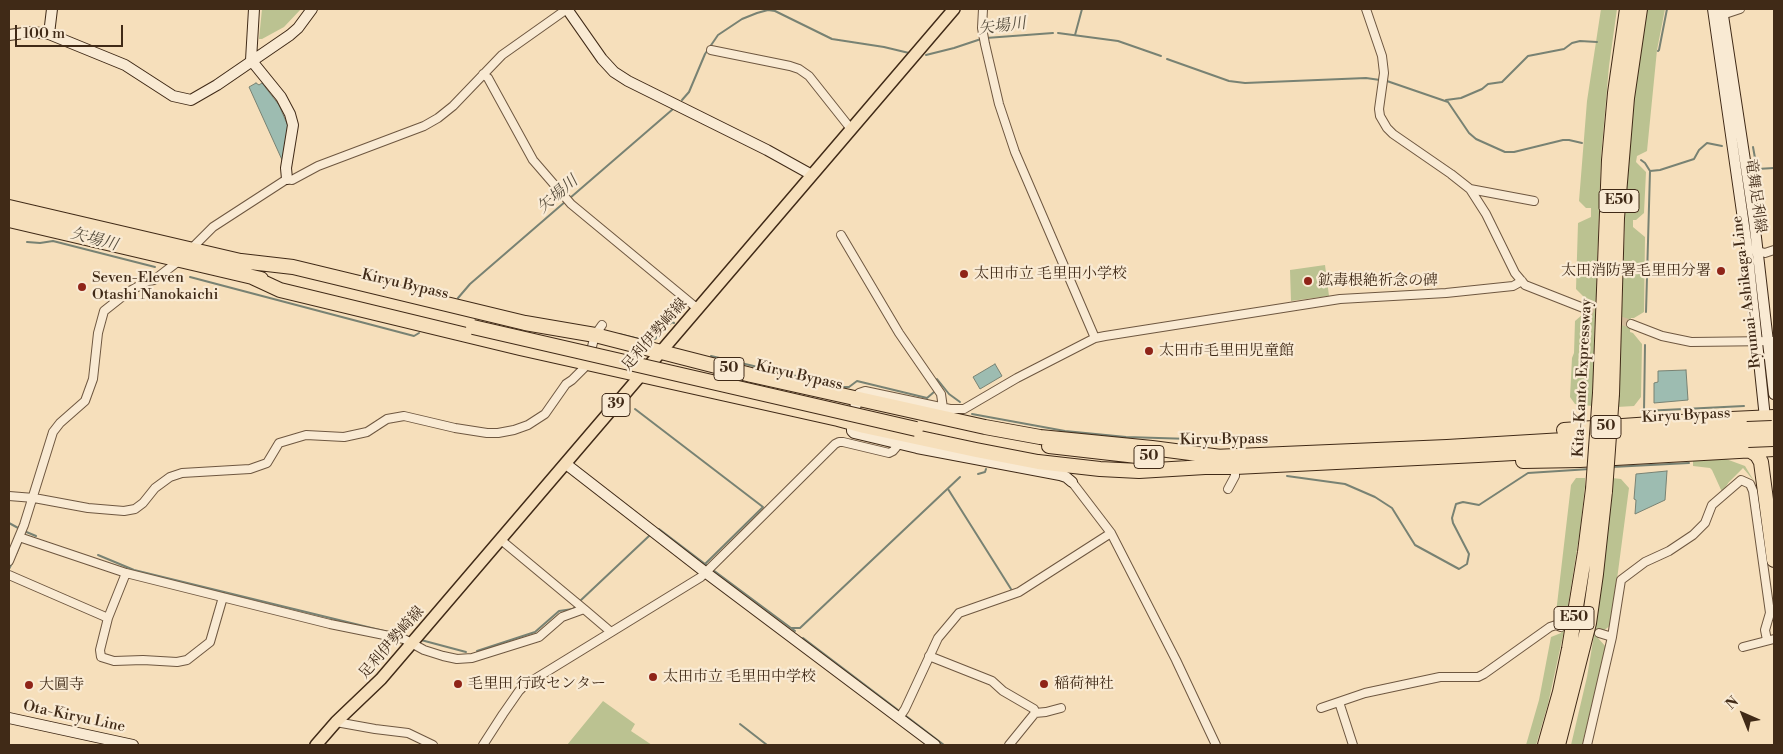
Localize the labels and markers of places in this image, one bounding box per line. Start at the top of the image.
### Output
place label: 太田消防署毛里田分署 [1561,262,1711,280]
place label: 太田市立 毛里田小学校 [974,265,1127,283]
marker: 太田消防署毛里田分署 [1715,265,1727,277]
marker: 太田市立 毛里田小学校 [958,268,970,280]
place label: Seven-Eleven Otashi Nanokaichi [92,269,218,304]
place label: 鉱毒根絶祈念の碑 [1318,272,1438,290]
marker: 鉱毒根絶祈念の碑 [1302,275,1314,287]
marker: Seven-Eleven Otashi Nanokaichi [76,281,88,293]
place label: 太田市毛里田児童館 [1159,342,1294,360]
marker: 太田市毛里田児童館 [1143,345,1155,357]
place label: 太田市立 毛里田中学校 [663,668,816,686]
marker: 太田市立 毛里田中学校 [647,671,659,683]
place label: 毛里田 行政センター [468,675,606,693]
place label: 稲荷神社 [1054,675,1114,693]
place label: 大圓寺 [39,676,84,694]
marker: 毛里田 行政センター [452,678,464,690]
marker: 稲荷神社 [1038,678,1050,690]
marker: 大圓寺 [23,679,35,691]

